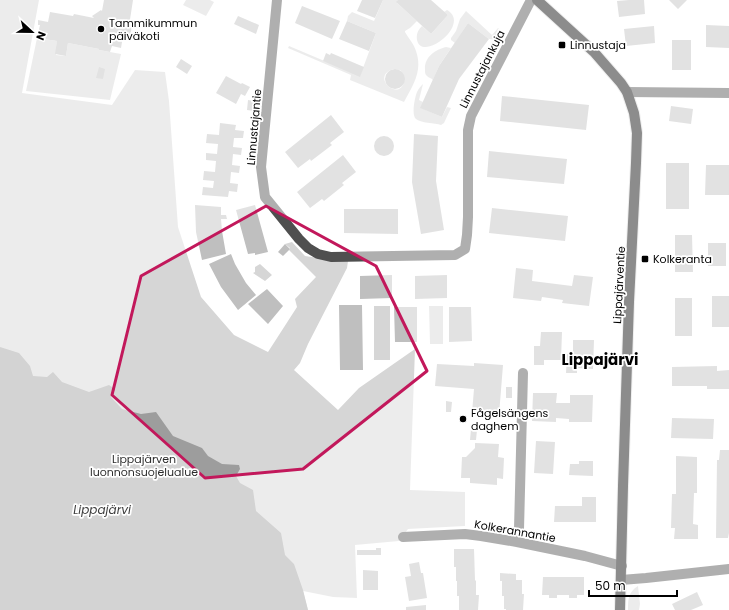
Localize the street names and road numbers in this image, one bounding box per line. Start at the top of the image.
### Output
street label: Linnustajankuja [455,27,509,111]
street label: Linnustajantie [243,88,265,166]
street label: Lippajärventie [609,246,629,324]
street label: Kolkerannantie [473,516,557,546]

